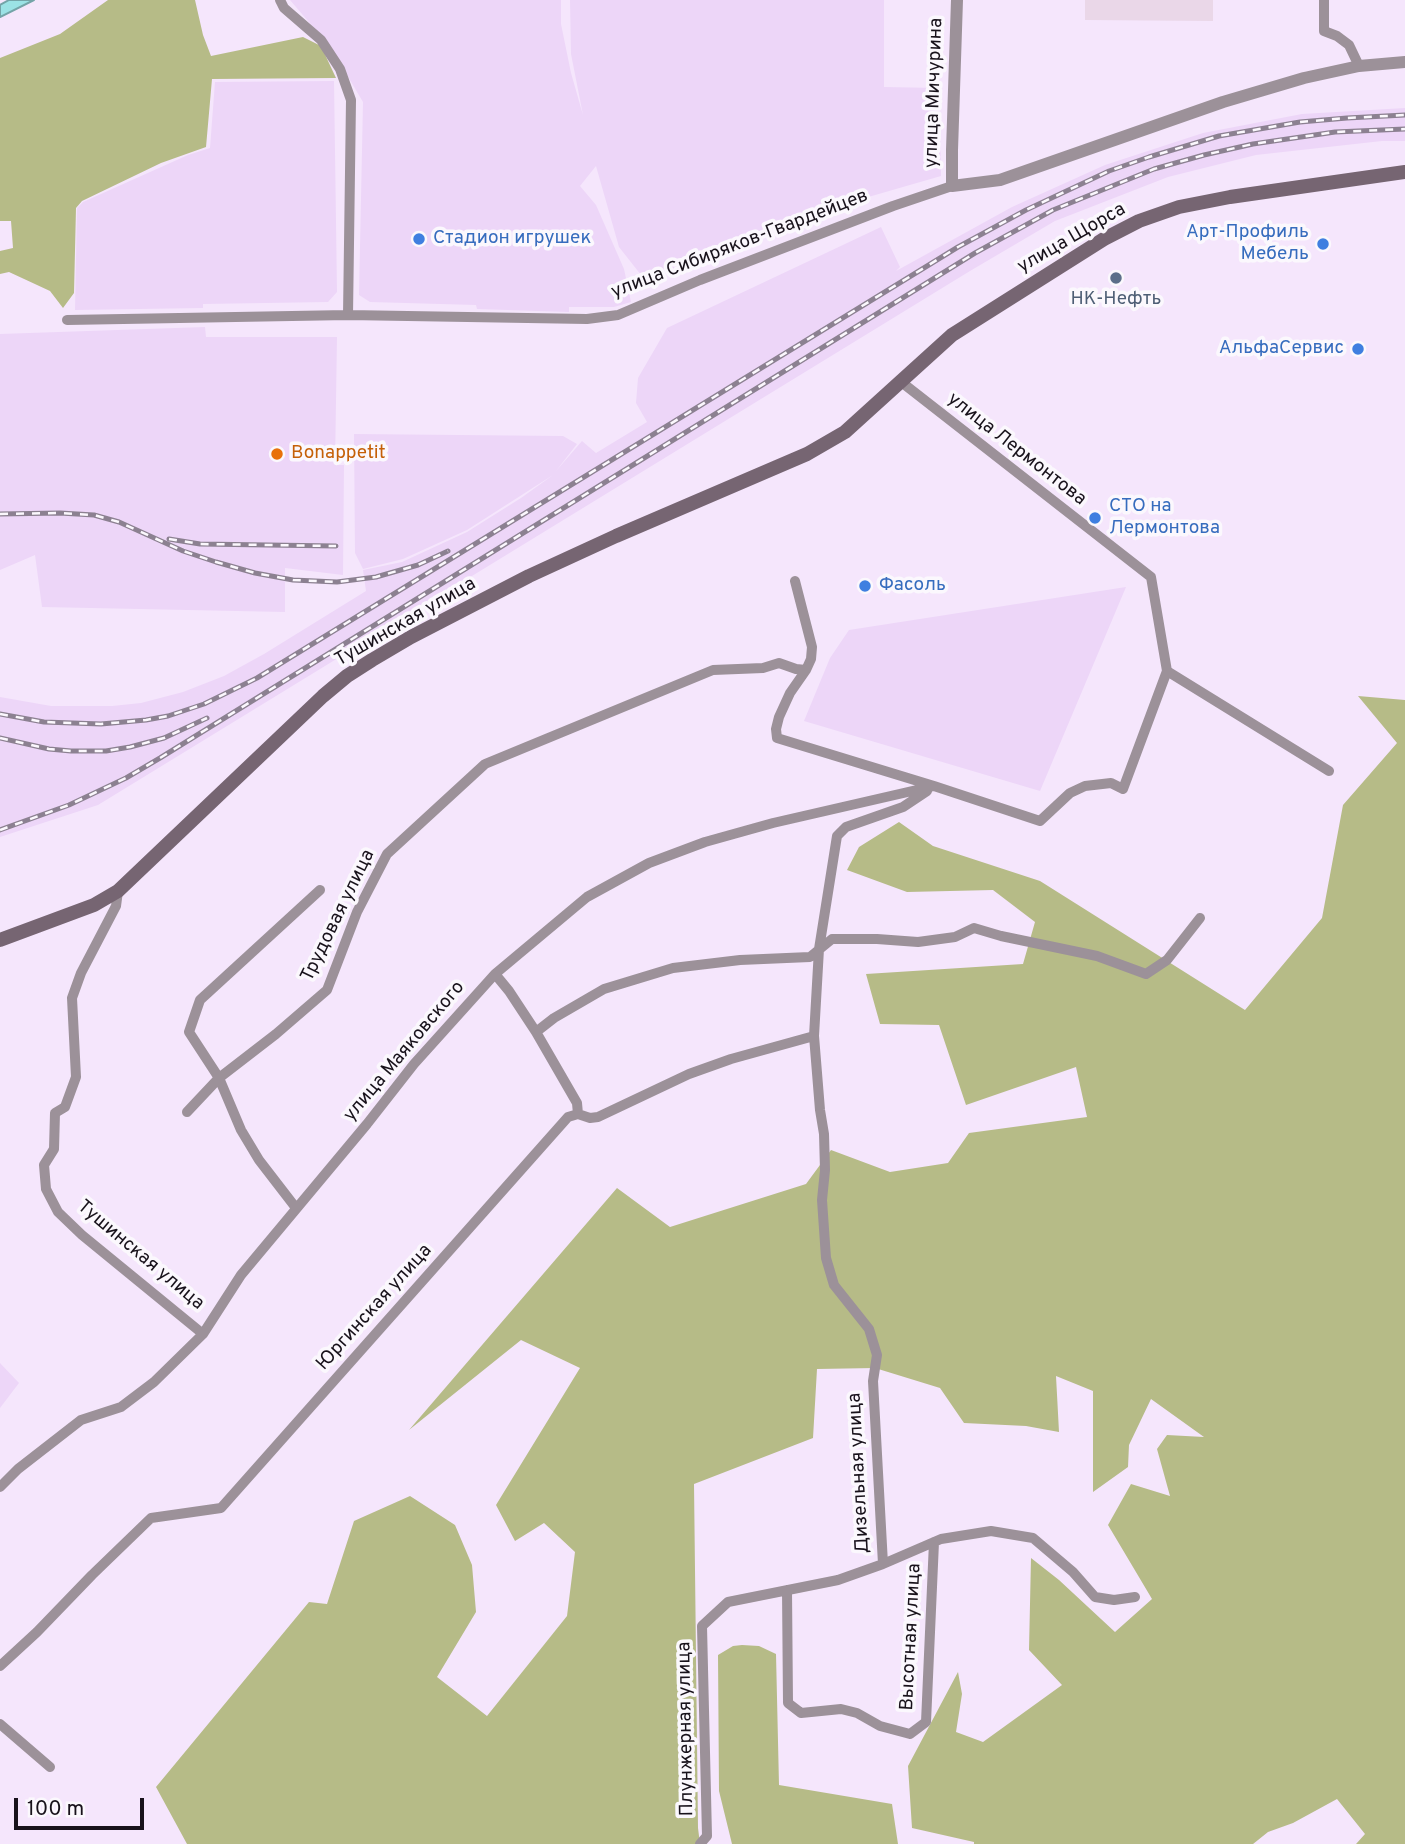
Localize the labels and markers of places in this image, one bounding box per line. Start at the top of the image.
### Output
place label: Арт-Профиль Мебель [1186,222,1309,266]
place label: Стадион игрушек [433,228,591,250]
marker: Стадион игрушек [411,231,427,247]
marker: Арт-Профиль Мебель [1315,236,1331,252]
marker: НК-Нефть [1108,270,1124,286]
place label: НК-Нефть [1071,289,1161,311]
place label: АльфаСервис [1219,338,1344,360]
marker: АльфаСервис [1350,341,1366,357]
place label: Bonappetit [291,443,386,465]
marker: Bonappetit [269,446,285,462]
place label: СТО на Лермонтова [1109,496,1220,540]
marker: СТО на Лермонтова [1087,510,1103,526]
place label: Фасоль [879,575,946,597]
marker: Фасоль [857,578,873,594]

